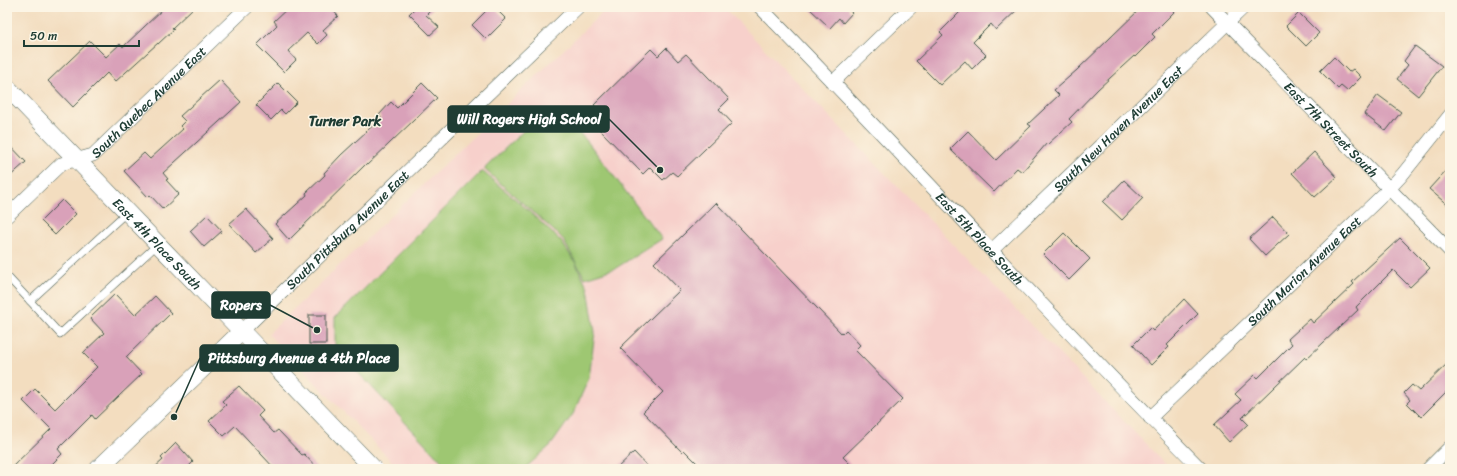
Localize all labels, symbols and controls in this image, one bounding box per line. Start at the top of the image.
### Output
scale bar [24,22,139,48]
text: 50 m [30,25,57,47]
street label: South Quebec Avenue East [85,40,212,164]
street label: South New Haven Avenue East [1048,60,1190,198]
street label: East 7th Street South [1278,76,1384,184]
callout: Will Rogers High School [448,106,609,132]
text: Will Rogers High School [457,107,602,132]
district label: Turner Park [309,109,382,134]
street label: South Pittsburg Avenue East [280,164,415,295]
street label: East 5th Place South [930,186,1029,291]
street label: East 4th Place South [107,192,207,296]
street label: South Marion Avenue East [1241,210,1367,332]
callout: Ropers [212,292,270,318]
text: Ropers [219,293,262,318]
callout: Pittsburg Avenue & 4th Place [200,345,398,371]
text: Pittsburg Avenue & 4th Place [208,346,391,371]

